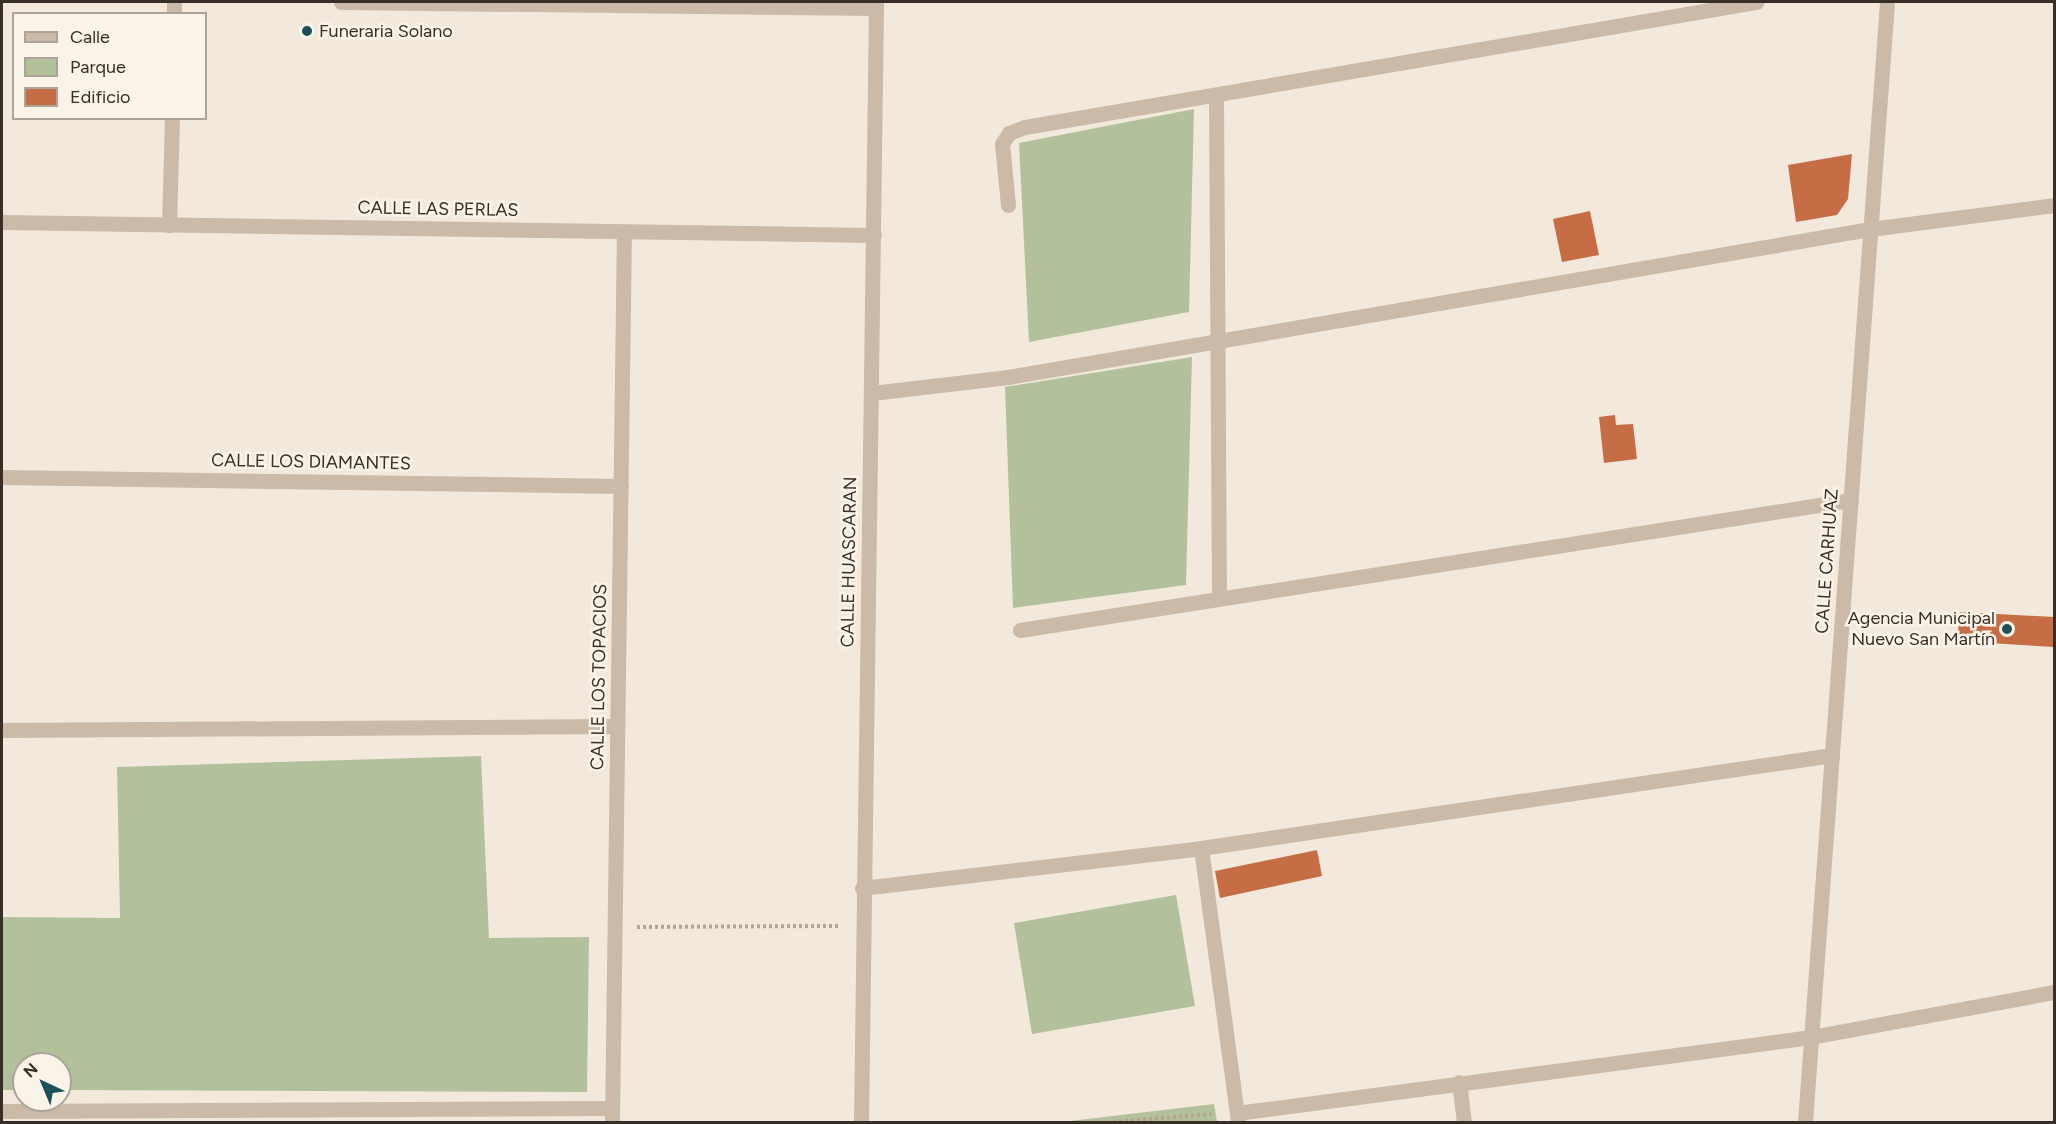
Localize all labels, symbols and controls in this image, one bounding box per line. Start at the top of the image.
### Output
legend [12,12,207,120]
place label: Funeraria Solano [319,20,453,42]
marker: Funeraria Solano [300,24,314,38]
text: Calle [70,26,110,48]
text: Parque [70,56,126,78]
text: Edificio [70,86,131,108]
street label: CALLE LAS PERLAS [357,197,519,221]
street label: CALLE LOS DIAMANTES [211,449,411,475]
street label: CALLE HUASCARAN [837,476,861,648]
street label: CALLE CARHUAZ [1811,488,1843,634]
street label: CALLE LOS TOPACIOS [587,584,611,770]
place label: Agencia Municipal Nuevo San Martín [1848,608,1995,650]
marker: Agencia Municipal Nuevo San Martín [2000,622,2014,636]
north arrow [12,1052,72,1112]
text: N [19,1059,42,1081]

